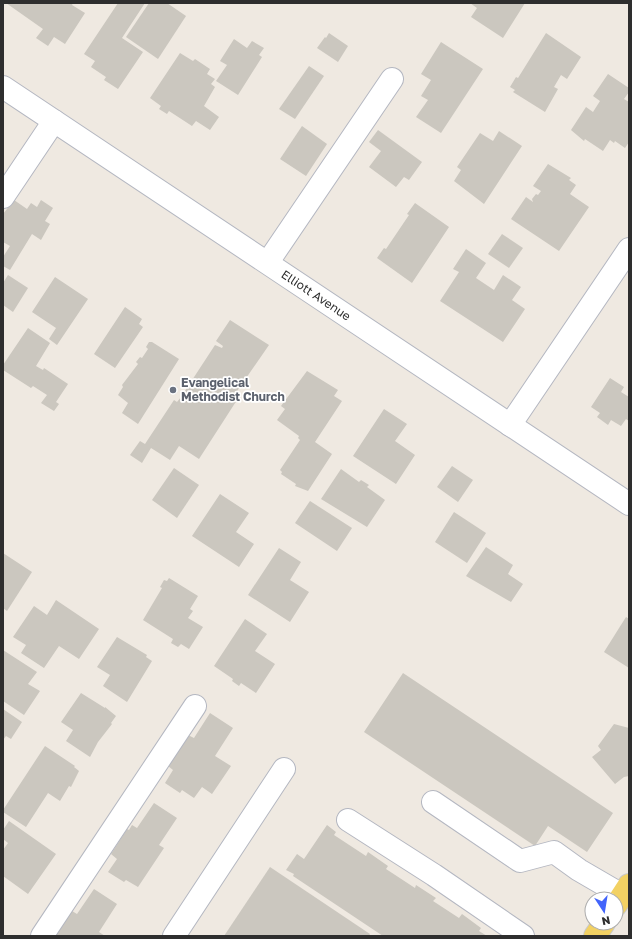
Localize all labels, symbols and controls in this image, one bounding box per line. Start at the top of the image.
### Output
street label: Elliott Avenue [279,267,354,324]
place label: Evangelical Methodist Church [181,375,285,404]
marker: Evangelical Methodist Church [168,385,178,395]
north arrow [584,891,624,931]
text: N [601,914,612,928]

